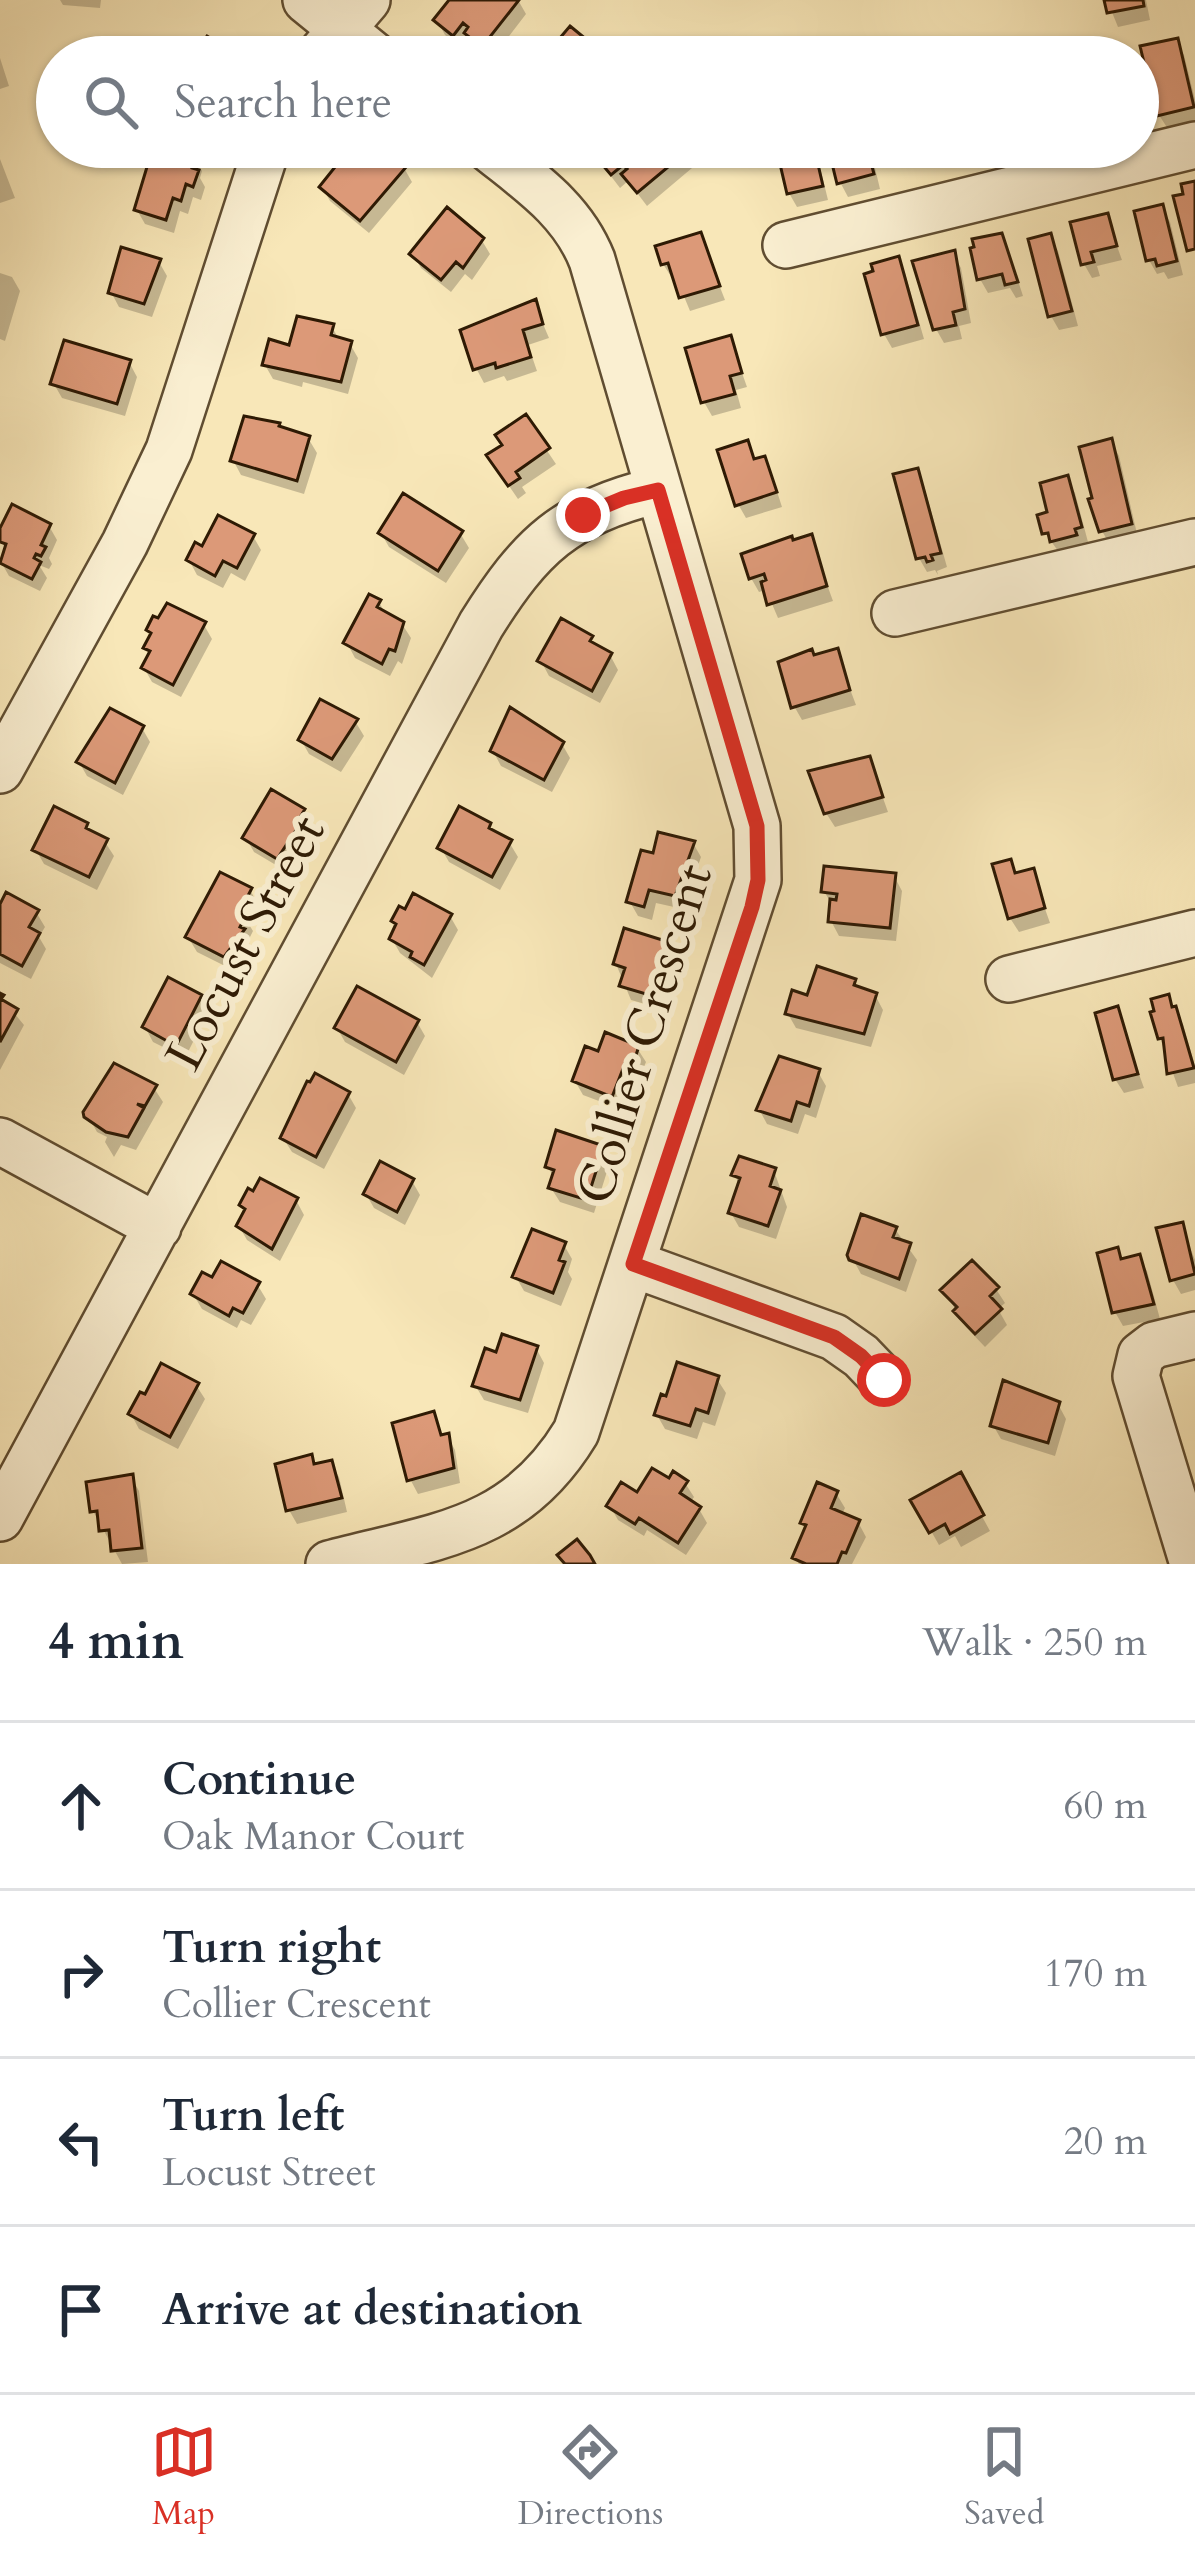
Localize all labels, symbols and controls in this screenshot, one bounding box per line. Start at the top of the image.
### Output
search box [36,36,1159,168]
icon: search [78,69,144,135]
text: Search here [174,72,392,133]
route end [556,488,610,542]
street label: Locust Street [150,803,342,1083]
street label: Collier Crescent [560,856,730,1212]
route start [857,1353,911,1407]
text: 4 min [48,1607,184,1677]
text: Walk · 250 m [922,1616,1147,1669]
text: Continue [162,1749,356,1810]
icon: ahead [48,1773,114,1839]
text: 60 m [1064,1779,1147,1832]
text: Oak Manor Court [162,1810,464,1863]
text: Turn right [162,1917,381,1978]
icon: right [48,1941,114,2007]
text: 170 m [1044,1947,1147,2000]
text: Collier Crescent [162,1978,431,2031]
text: Turn left [162,2085,344,2146]
icon: left [48,2109,114,2175]
text: 20 m [1064,2115,1147,2168]
text: Locust Street [162,2146,376,2199]
icon: arrive [48,2277,114,2343]
text: Arrive at destination [162,2279,582,2340]
tab: Map [151,2419,217,2536]
tab: Directions [518,2419,663,2536]
tab: Saved [964,2419,1044,2536]

